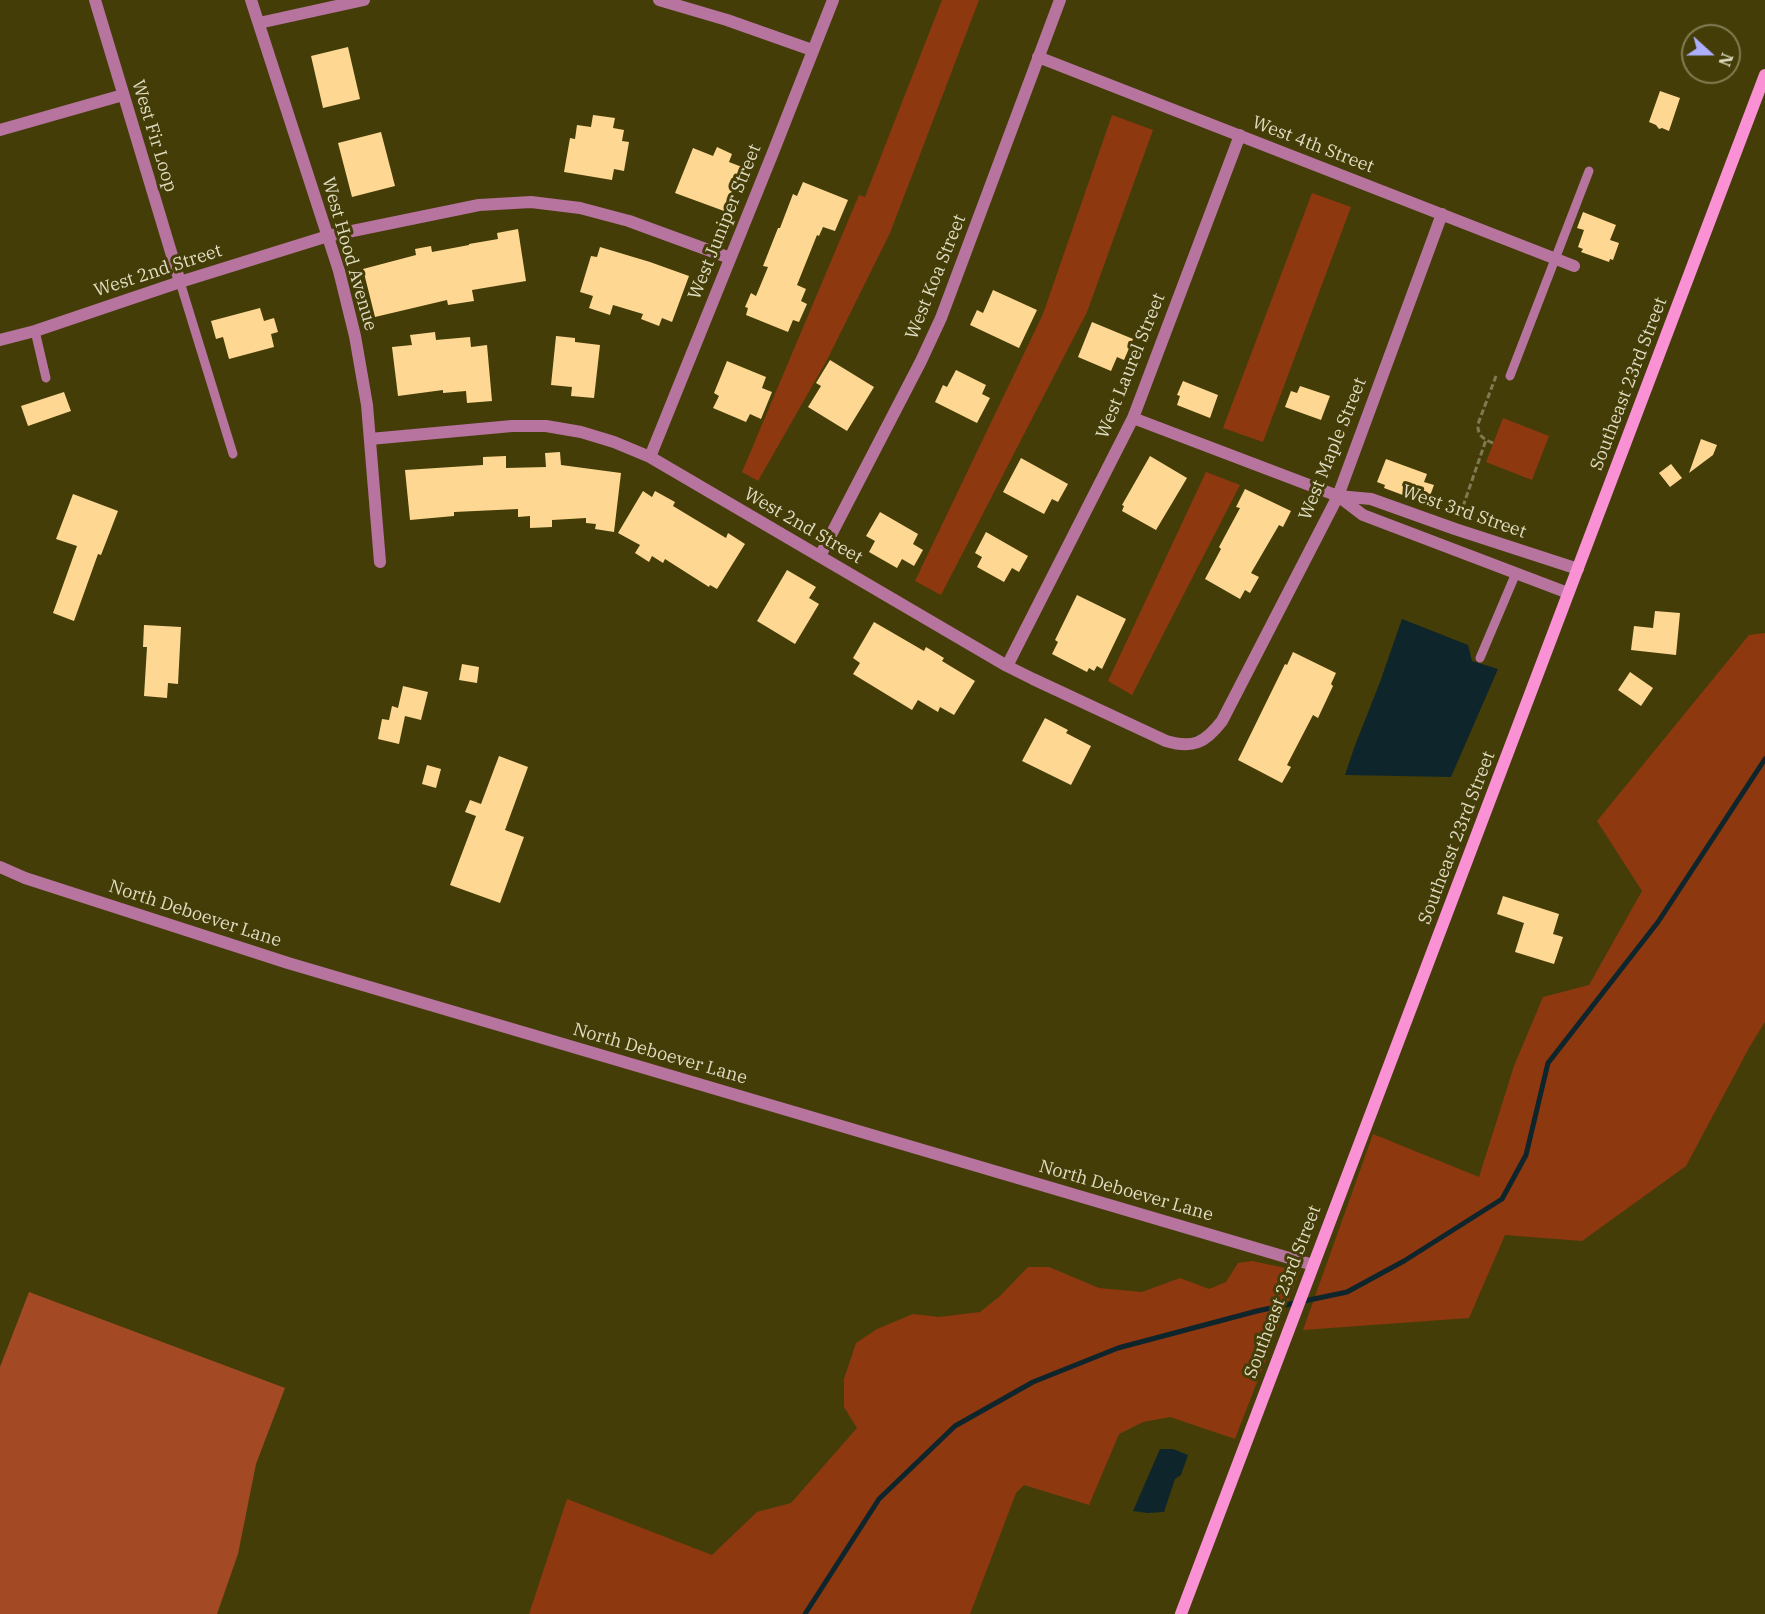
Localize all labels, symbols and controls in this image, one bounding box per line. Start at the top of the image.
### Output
north arrow [1681,24,1741,84]
text: N [1714,50,1738,69]
street label: West Fir Loop [127,77,181,195]
street label: West 4th Street [1249,112,1377,178]
street label: West Juniper Street [684,141,766,303]
street label: West Hood Avenue [317,175,381,333]
street label: West Koa Street [901,211,971,343]
street label: West 2nd Street [91,240,225,302]
street label: West Laurel Street [1092,290,1170,442]
street label: Southeast 23rd Street [1586,294,1672,474]
street label: West Maple Street [1295,375,1371,523]
street label: West 3rd Street [1399,481,1529,543]
street label: West 2nd Street [740,483,866,569]
street label: Southeast 23rd Street [1414,748,1500,928]
street label: North Deboever Lane [106,876,284,952]
street label: North Deboever Lane [570,1019,750,1089]
street label: North Deboever Lane [1036,1156,1216,1226]
street label: Southeast 23rd Street [1240,1202,1326,1382]

